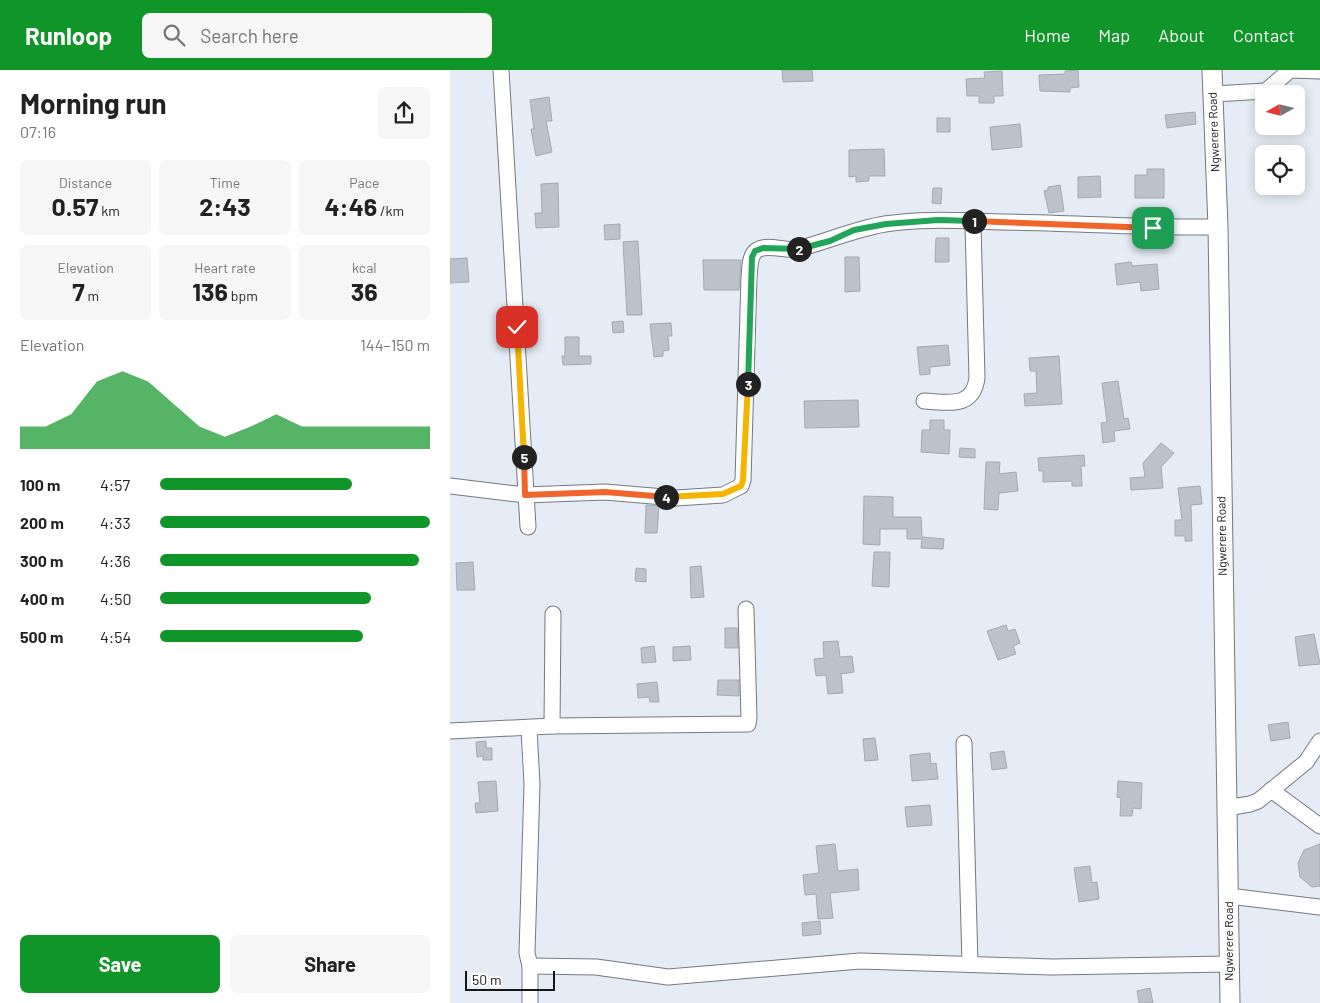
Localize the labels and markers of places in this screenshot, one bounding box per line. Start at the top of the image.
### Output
pin [1132,207,1174,249]
pin: 1 [962,208,986,234]
pin: 2 [786,236,812,262]
pin [496,306,538,348]
pin: 3 [736,372,760,396]
pin: 5 [512,444,536,470]
pin: 4 [654,484,678,510]

